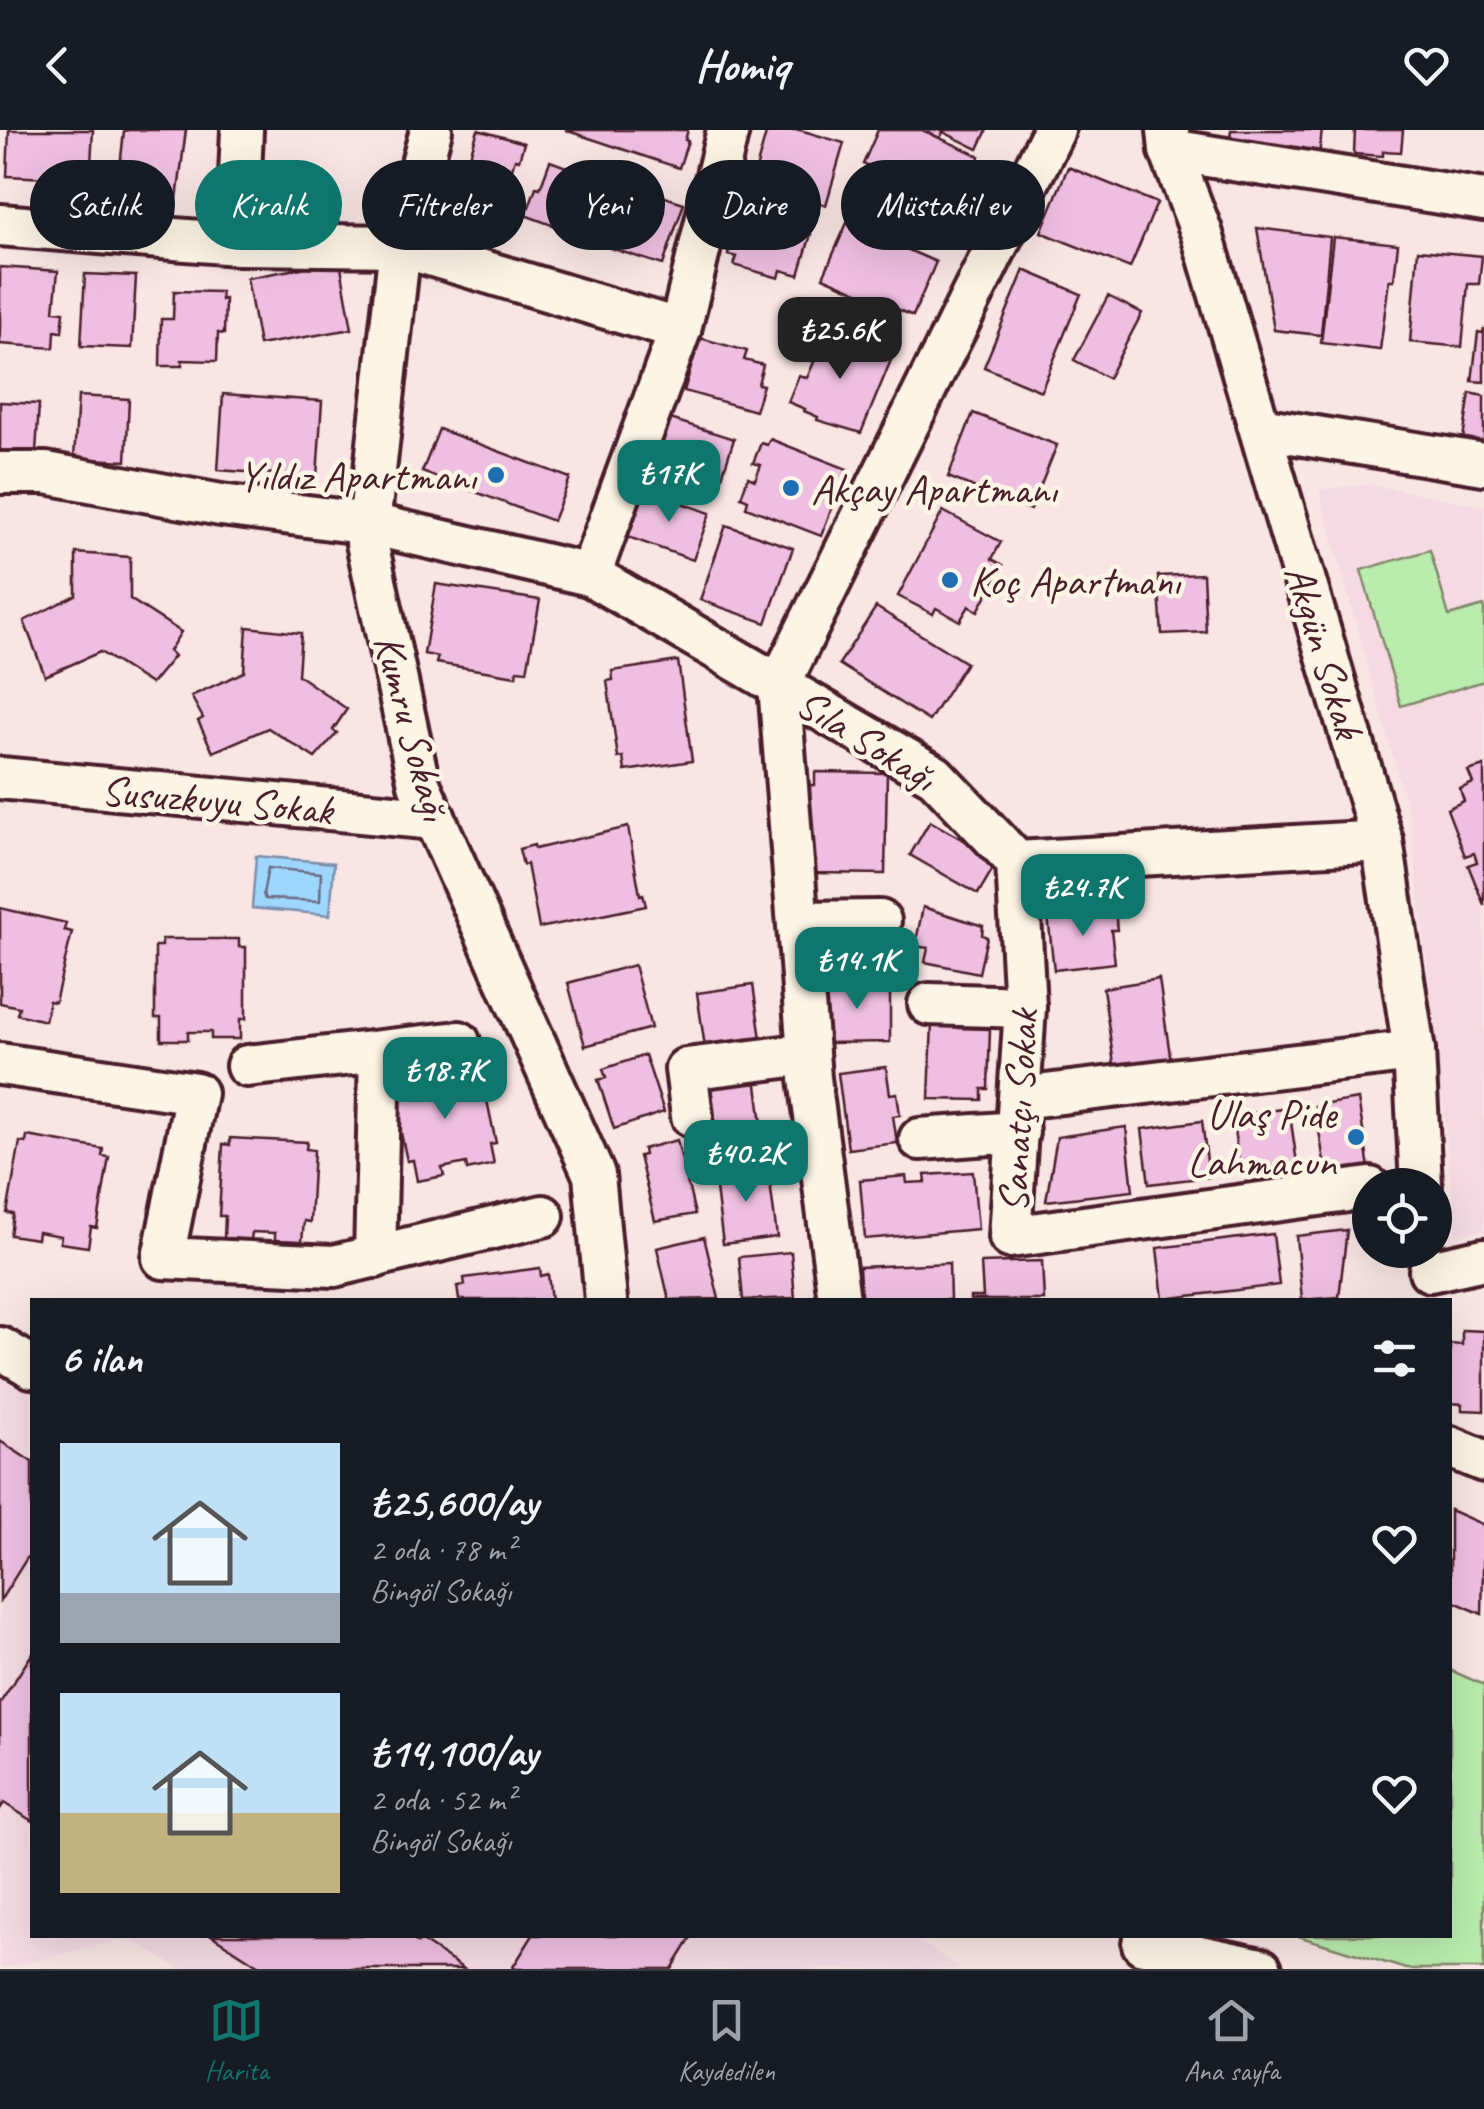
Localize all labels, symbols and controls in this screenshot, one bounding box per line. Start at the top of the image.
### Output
text: Homiq [695,37,789,94]
icon: back [30,38,85,93]
icon: heart [1399,38,1454,93]
chip: Satılık [30,160,175,250]
chip: Kiralık [195,160,342,250]
chip: Filtreler [362,160,526,250]
chip: Yeni [546,160,665,250]
chip: Daire [685,160,821,250]
chip: Müstakil ev [841,160,1045,250]
pin: ₺25.6K [759,297,921,382]
text: ₺25.6K [800,309,880,350]
pin: ₺17K [610,440,728,525]
place label: Yıldız Apartmanı [238,450,478,503]
text: ₺17K [639,452,699,493]
place label: Akçay Apartmanı [811,463,1059,516]
marker: Yıldız Apartmanı [485,464,507,486]
marker: Akçay Apartmanı [780,477,802,499]
place label: Koç Apartmanı [970,555,1182,608]
street label: Akgün Sokak [1272,558,1376,747]
marker: Koç Apartmanı [939,569,961,591]
street label: Kumru Sokağı [361,629,462,828]
street label: Sıla Sokağı [787,677,948,805]
street label: Susuzkuyu Sokak [99,764,337,837]
pin: ₺24.7K [1002,854,1164,939]
text: ₺24.7K [1043,866,1123,907]
pin: ₺14.1K [776,927,938,1012]
text: ₺14.1K [817,939,897,980]
street label: Sanatçı Sokak [987,1006,1050,1214]
pin: ₺18.7K [364,1037,526,1122]
text: ₺18.7K [405,1049,485,1090]
place label: Ulaş Pide Lahmacun [1188,1088,1338,1189]
pin: ₺40.2K [665,1120,827,1205]
marker: Ulaş Pide Lahmacun [1345,1126,1367,1148]
text: ₺40.2K [706,1132,786,1173]
map controls [1352,1168,1452,1268]
button: locate [1352,1168,1452,1268]
icon: filters [1367,1331,1422,1386]
text: 6 ilan [60,1332,142,1385]
text: ₺25,600/ay [370,1476,538,1529]
icon: home [140,1483,260,1603]
icon: heart [1367,1516,1422,1571]
text: 2 oda · 78 m² [370,1529,515,1570]
text: Bingöl Sokağı [370,1570,512,1611]
text: ₺14,100/ay [370,1726,538,1779]
icon: home [140,1733,260,1853]
icon: heart [1367,1766,1422,1821]
text: 2 oda · 52 m² [370,1779,515,1820]
text: Bingöl Sokağı [370,1820,512,1861]
tab: Harita [205,1993,269,2088]
tab: Kaydedilen [678,1993,775,2088]
tab: Ana sayfa [1184,1993,1279,2088]

